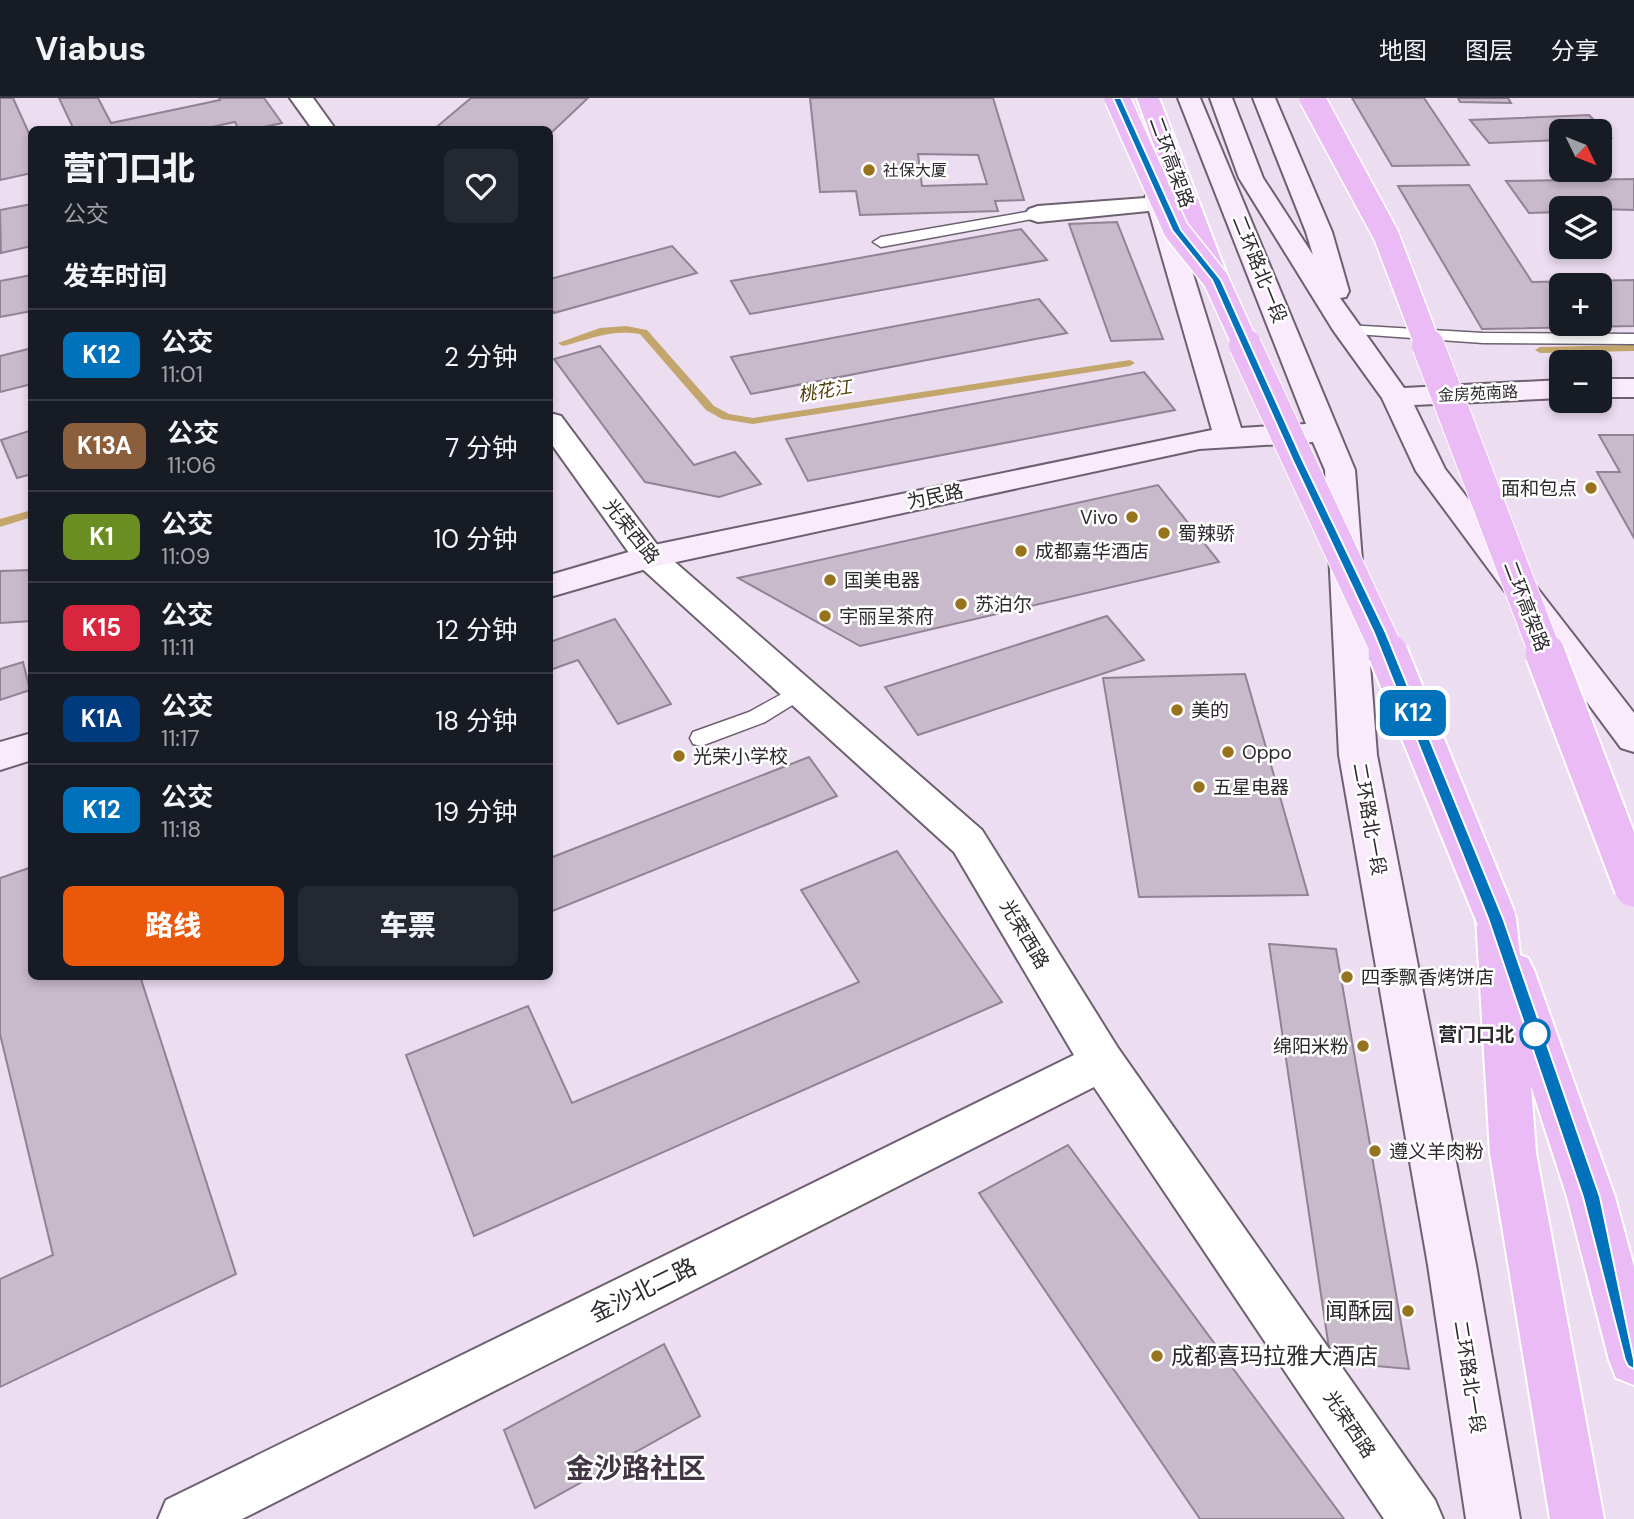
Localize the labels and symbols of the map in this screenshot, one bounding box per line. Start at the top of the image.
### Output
street label: 二环高架路 [1144,113,1200,211]
north arrow [1549,119,1612,182]
place label: 社保大厦 [883,160,947,181]
marker: 社保大厦 [861,162,877,178]
street label: 二环路北一段 [1227,212,1292,327]
water label: 桃花江 [796,375,856,407]
street label: 金房苑南路 [1438,381,1519,406]
place label: 面和包点 [1501,476,1577,501]
street label: 为民路 [905,478,966,515]
marker: 面和包点 [1583,480,1599,496]
street label: 光荣西路 [598,494,665,569]
place label: Vivo [1080,505,1118,530]
marker: Vivo [1124,509,1140,525]
place label: 蜀辣骄 [1178,521,1235,546]
marker: 蜀辣骄 [1156,525,1172,541]
place label: 成都嘉华酒店 [1035,539,1149,564]
marker: 成都嘉华酒店 [1013,543,1029,559]
street label: 二环高架路 [1498,557,1555,655]
place label: 国美电器 [844,568,920,593]
marker: 国美电器 [822,572,838,588]
place label: 苏泊尔 [975,592,1032,617]
marker: 苏泊尔 [953,596,969,612]
place label: 宇丽呈茶府 [839,604,934,629]
marker: 宇丽呈茶府 [817,608,833,624]
line badge: K12 [1373,690,1453,736]
place label: 美的 [1191,698,1229,723]
marker: 美的 [1169,702,1185,718]
place label: Oppo [1242,740,1292,765]
place label: 光荣小学校 [693,744,788,769]
marker: Oppo [1220,744,1236,760]
marker: 光荣小学校 [671,748,687,764]
street label: 二环路北一段 [1347,761,1392,877]
place label: 五星电器 [1213,775,1289,800]
marker: 五星电器 [1191,779,1207,795]
street label: 光荣西路 [994,895,1055,973]
place label: 四季飘香烤饼店 [1361,965,1494,990]
marker: 四季飘香烤饼店 [1339,969,1355,985]
marker: 营门口北 [1520,1019,1550,1049]
place label: 营门口北 [1438,1022,1514,1047]
place label: 绵阳米粉 [1273,1034,1349,1059]
marker: 绵阳米粉 [1355,1038,1371,1054]
place label: 遵义羊肉粉 [1389,1139,1484,1164]
marker: 遵义羊肉粉 [1367,1143,1383,1159]
street label: 金沙北二路 [585,1251,701,1329]
place label: 闻酥园 [1325,1296,1394,1326]
marker: 闻酥园 [1400,1303,1416,1319]
street label: 二环路北一段 [1448,1319,1491,1435]
place label: 成都喜玛拉雅大酒店 [1171,1341,1378,1371]
marker: 成都喜玛拉雅大酒店 [1149,1348,1165,1364]
street label: 光荣西路 [1318,1386,1381,1463]
district label: 金沙路社区 [566,1450,706,1487]

